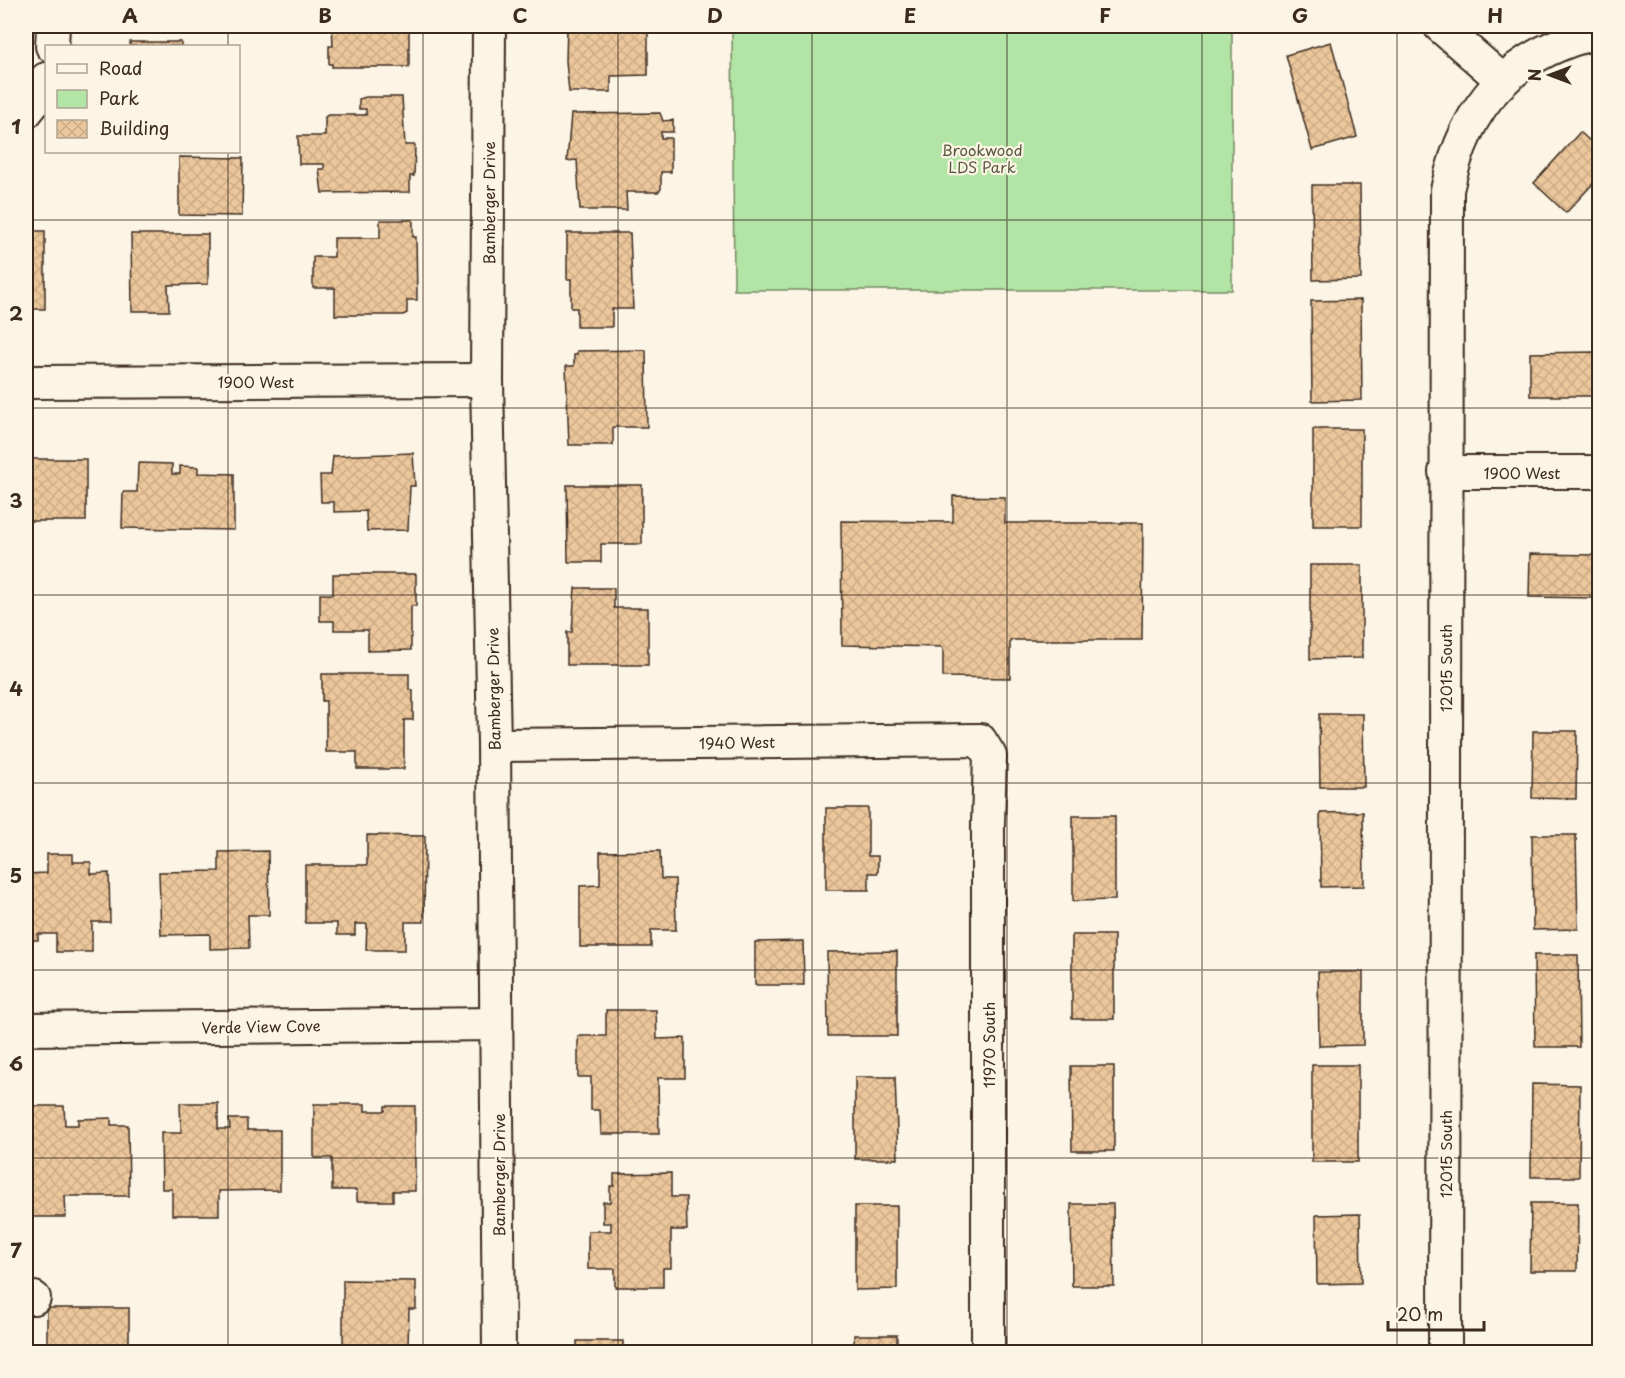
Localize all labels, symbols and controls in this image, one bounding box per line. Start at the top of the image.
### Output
text: A [122,0,138,30]
text: B [318,0,332,30]
text: C [512,0,528,30]
text: D [707,0,723,30]
text: E [904,0,916,30]
text: F [1099,0,1111,30]
text: G [1292,0,1308,30]
text: H [1487,0,1503,30]
legend [45,45,240,153]
north arrow [1520,45,1580,105]
text: Road [99,54,143,81]
text: N [1522,69,1546,81]
text: Park [99,84,139,111]
text: 1 [11,111,21,141]
text: Building [99,114,169,141]
park label: Brookwood LDS Park [941,138,1023,178]
street label: Bamberger Drive [477,141,500,265]
text: 2 [9,298,23,328]
street label: 1900 West [218,370,294,393]
street label: 1900 West [1484,461,1560,484]
text: 3 [9,485,23,515]
street label: 12015 South [1434,624,1457,712]
street label: Bamberger Drive [480,627,506,751]
text: 4 [9,673,23,703]
street label: 1940 West [699,730,775,754]
text: 5 [10,860,22,890]
street label: 11970 South [977,1002,1000,1088]
street label: Verde View Cove [201,1013,321,1039]
text: 6 [9,1048,23,1078]
street label: 12015 South [1434,1110,1457,1198]
street label: Bamberger Drive [487,1113,510,1237]
text: 7 [10,1235,22,1265]
scale bar [1388,1294,1484,1332]
text: 20 m [1397,1300,1443,1327]

